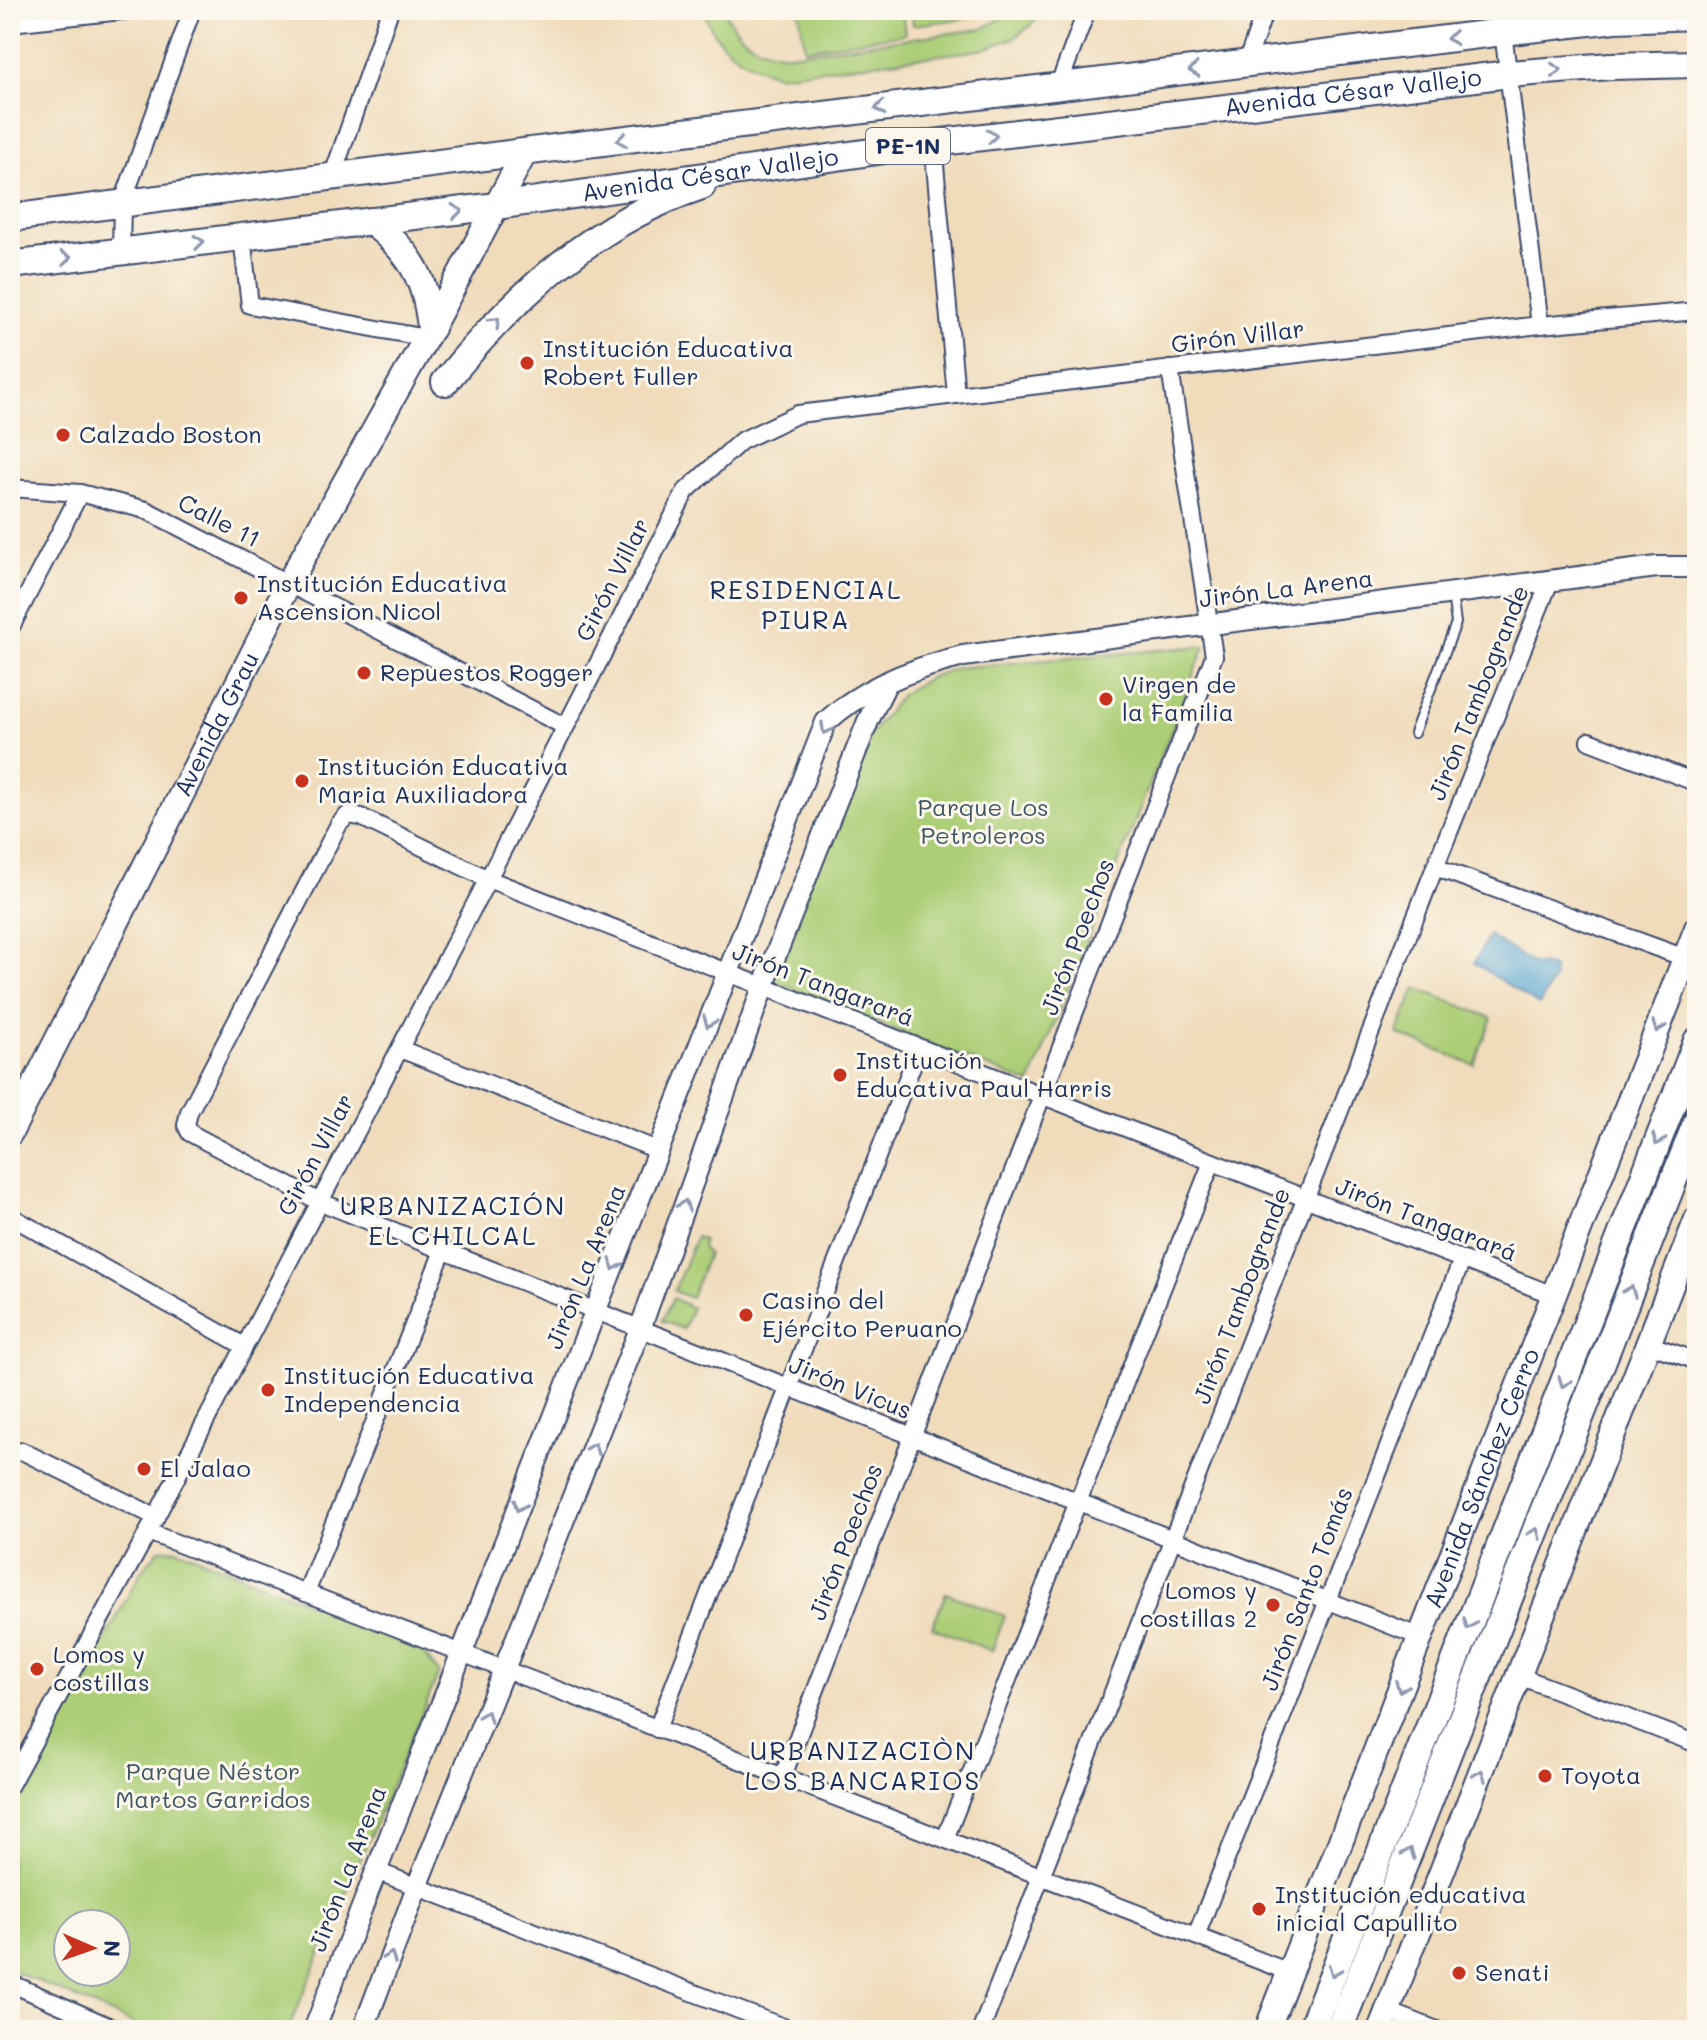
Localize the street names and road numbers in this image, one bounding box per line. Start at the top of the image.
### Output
street label: Avenida César Vallejo [1222,60,1483,122]
road number: PE-1N [866,128,950,164]
street label: Avenida César Vallejo [580,140,840,208]
street label: Girón Villar [1169,312,1306,359]
street label: Calle 11 [173,486,266,553]
street label: Girón Villar [567,512,656,646]
street label: Jirón La Arena [1197,561,1374,614]
street label: Jirón Tambogrande [1420,580,1535,804]
street label: Avenida Grau [166,646,265,801]
street label: Jirón Poechos [1033,854,1121,1019]
street label: Jirón Tangarará [728,935,919,1033]
street label: Girón Villar [269,1088,360,1221]
street label: Jirón Tangarará [1331,1170,1522,1268]
street label: Jirón La Arena [537,1180,632,1353]
street label: Jirón Tambogrande [1185,1183,1296,1408]
street label: Avenida Sánchez Cerro [1416,1344,1545,1612]
street label: Jirón Vicus [785,1348,916,1425]
street label: Jirón Poechos [801,1459,889,1624]
street label: Jirón Santo Tomás [1253,1482,1359,1695]
street label: Jirón La Arena [301,1781,392,1956]

